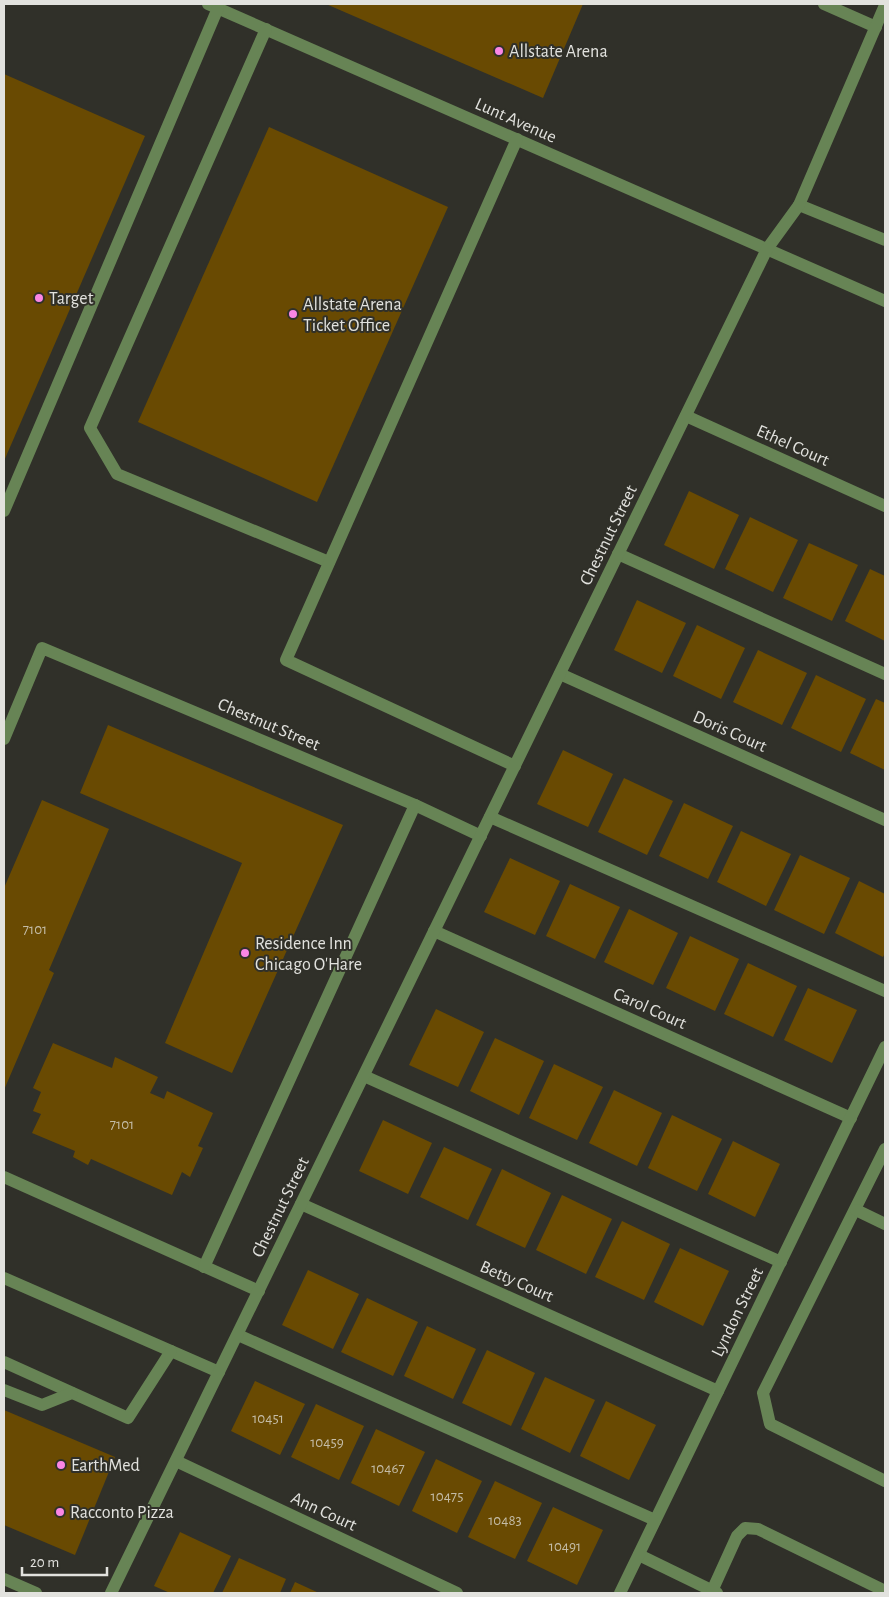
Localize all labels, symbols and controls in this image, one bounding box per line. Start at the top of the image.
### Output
place label: Allstate Arena [509,43,608,61]
marker: Allstate Arena [493,45,505,57]
street label: Lunt Avenue [472,95,559,147]
place label: Target [49,290,94,308]
marker: Target [33,292,45,304]
place label: Allstate Arena Ticket Office [303,296,402,335]
marker: Allstate Arena Ticket Office [287,308,299,320]
street label: Ethel Court [754,422,832,470]
street label: Chestnut Street [577,482,641,588]
street label: Chestnut Street [215,695,323,755]
street label: Doris Court [690,708,769,756]
house number: 7101 [23,922,47,937]
place label: Residence Inn Chicago O'Hare [255,935,362,974]
marker: Residence Inn Chicago O'Hare [239,947,251,959]
street label: Carol Court [610,985,689,1033]
house number: 7101 [110,1117,134,1132]
street label: Chestnut Street [249,1154,313,1260]
street label: Betty Court [477,1258,556,1306]
street label: Lyndon Street [709,1265,767,1360]
house number: 10451 [252,1411,284,1426]
house number: 10459 [310,1435,344,1450]
place label: EarthMed [71,1457,140,1475]
marker: EarthMed [55,1459,67,1471]
house number: 10467 [371,1461,405,1476]
street label: Ann Court [288,1489,359,1535]
house number: 10475 [431,1489,463,1504]
place label: Racconto Pizza [70,1504,174,1522]
marker: Racconto Pizza [54,1506,66,1518]
house number: 10483 [488,1513,522,1528]
house number: 10491 [549,1539,581,1554]
scale bar [22,1544,108,1576]
text: 20 m [30,1555,59,1570]

